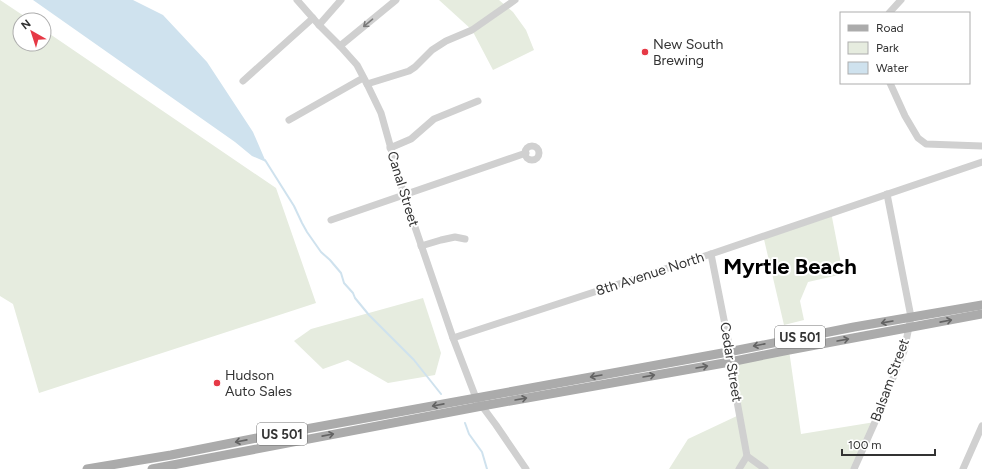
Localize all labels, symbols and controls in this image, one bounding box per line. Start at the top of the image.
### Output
north arrow [12,12,52,52]
legend [840,12,970,84]
text: N [19,17,33,32]
one-way arrow [363,19,373,28]
text: Road [876,21,904,35]
place label: New South Brewing [653,36,724,69]
text: Park [876,41,899,55]
marker: New South Brewing [640,47,650,57]
text: Water [876,61,908,75]
street label: Canal Street [383,149,423,229]
street label: 8th Avenue North [594,248,706,300]
district label: Myrtle Beach [723,253,857,280]
one-way arrow [939,317,952,325]
one-way arrow [881,318,894,326]
street label: Cedar Street [716,321,746,403]
road number: US 501 [775,326,825,348]
one-way arrow [837,336,850,344]
street label: Balsam Street [867,336,913,424]
one-way arrow [753,342,766,350]
one-way arrow [695,362,708,370]
place label: Hudson Auto Sales [225,367,292,400]
one-way arrow [590,372,603,380]
one-way arrow [642,372,655,380]
marker: Hudson Auto Sales [212,378,222,388]
one-way arrow [514,395,527,403]
one-way arrow [432,401,445,409]
road number: US 501 [257,423,307,445]
one-way arrow [321,431,334,439]
scale bar [842,431,935,457]
one-way arrow [235,437,248,445]
text: 100 m [848,438,882,452]

